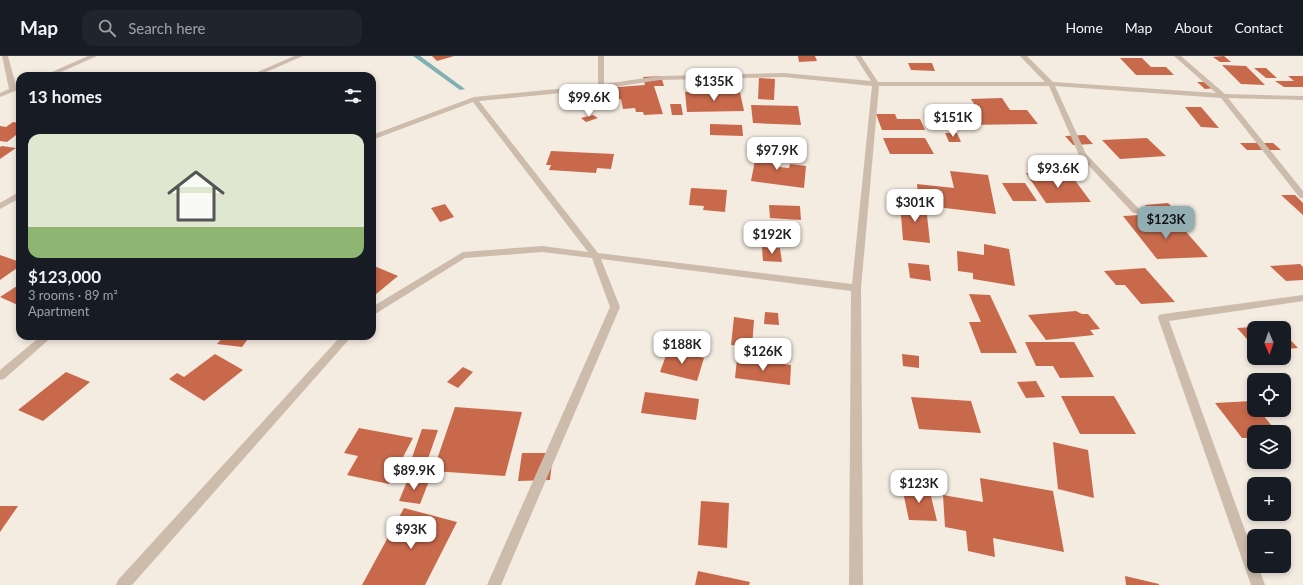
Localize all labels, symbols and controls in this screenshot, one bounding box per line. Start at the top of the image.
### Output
search box [82,10,362,46]
text: Map [20,16,58,39]
icon: search [96,17,118,39]
text: Search here [128,19,206,37]
text: Home [1065,19,1103,36]
text: Map [1125,19,1152,36]
text: About [1174,19,1212,36]
text: Contact [1234,19,1283,36]
pin: $135K [686,68,742,102]
text: $135K [694,73,734,89]
pin: $99.6K [556,84,622,118]
icon: filters [342,85,364,107]
text: 13 homes [28,86,102,107]
text: $99.6K [568,89,610,105]
pin: $151K [925,104,981,138]
text: $151K [933,109,973,125]
pin: $97.9K [744,137,810,171]
text: $97.9K [756,142,798,158]
pin: $93.6K [1025,155,1091,189]
icon: home [160,160,232,232]
text: $93.6K [1037,160,1079,176]
pin: $301K [887,189,943,223]
text: $301K [895,194,935,210]
pin: $123K [1138,206,1194,240]
text: $123K [1146,211,1186,227]
pin: $192K [744,221,800,255]
text: $192K [752,226,792,242]
text: $123,000 [28,266,101,287]
text: 3 rooms · 89 m² [28,287,118,303]
text: Apartment [28,303,89,319]
north arrow [1247,321,1291,365]
map controls [1247,321,1291,573]
pin: $188K [654,331,710,365]
text: $188K [662,336,702,352]
pin: $126K [735,338,791,372]
text: $126K [743,343,783,359]
button: locate [1247,373,1291,417]
button: layers [1247,425,1291,469]
pin: $89.9K [381,457,447,491]
text: $89.9K [393,462,435,478]
pin: $123K [891,470,947,504]
text: $123K [899,475,939,491]
button: + [1247,477,1291,521]
pin: $93K [387,516,435,550]
text: $93K [395,521,427,537]
button: − [1247,529,1291,573]

